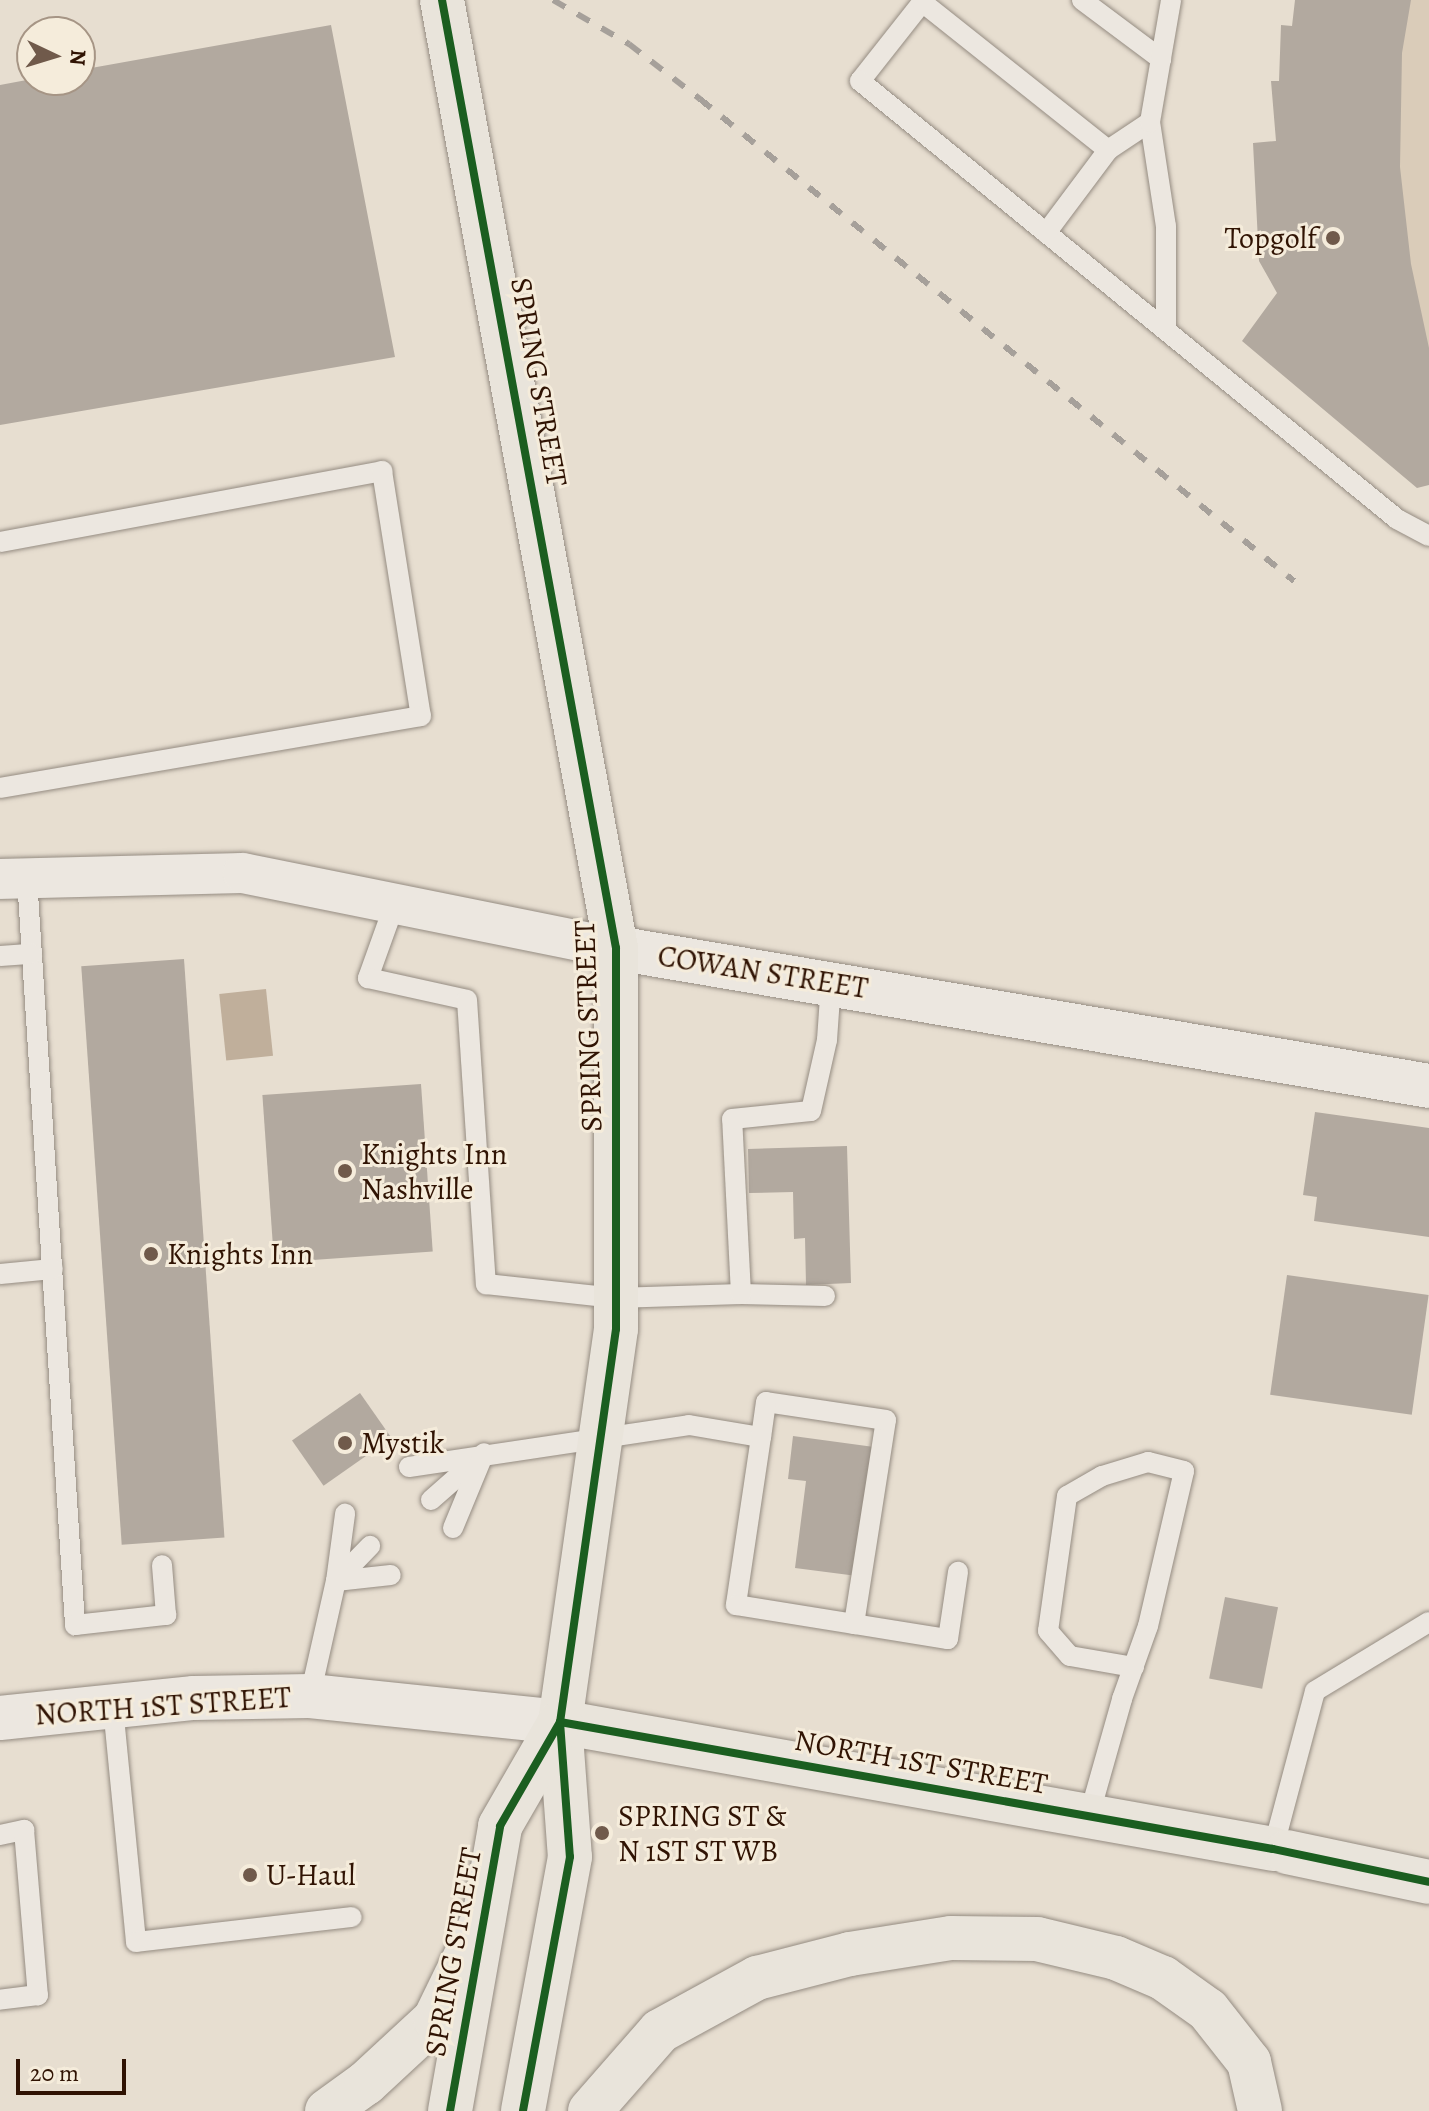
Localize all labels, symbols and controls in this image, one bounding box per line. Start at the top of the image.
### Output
north arrow [16,16,96,96]
text: N [62,48,93,67]
place label: Topgolf [1224,220,1317,256]
marker: Topgolf [1324,229,1342,247]
street label: SPRING STREET [503,275,575,489]
street label: SPRING STREET [566,920,610,1132]
street label: COWAN STREET [655,938,871,1006]
place label: Knights Inn Nashville [361,1136,507,1206]
marker: Knights Inn Nashville [336,1162,354,1180]
place label: Knights Inn [167,1236,313,1272]
marker: Knights Inn [142,1245,160,1263]
place label: Mystik [361,1425,445,1461]
marker: Mystik [336,1434,354,1452]
street label: NORTH 1ST STREET [34,1679,292,1733]
street label: NORTH 1ST STREET [792,1722,1050,1802]
place label: SPRING ST & N 1ST ST WB [618,1798,786,1868]
marker: SPRING ST & N 1ST ST WB [593,1824,611,1842]
street label: SPRING STREET [417,1845,489,2059]
place label: U-Haul [266,1857,356,1893]
marker: U-Haul [241,1866,259,1884]
scale bar [20,2043,130,2093]
text: 20 m [30,2057,79,2089]

